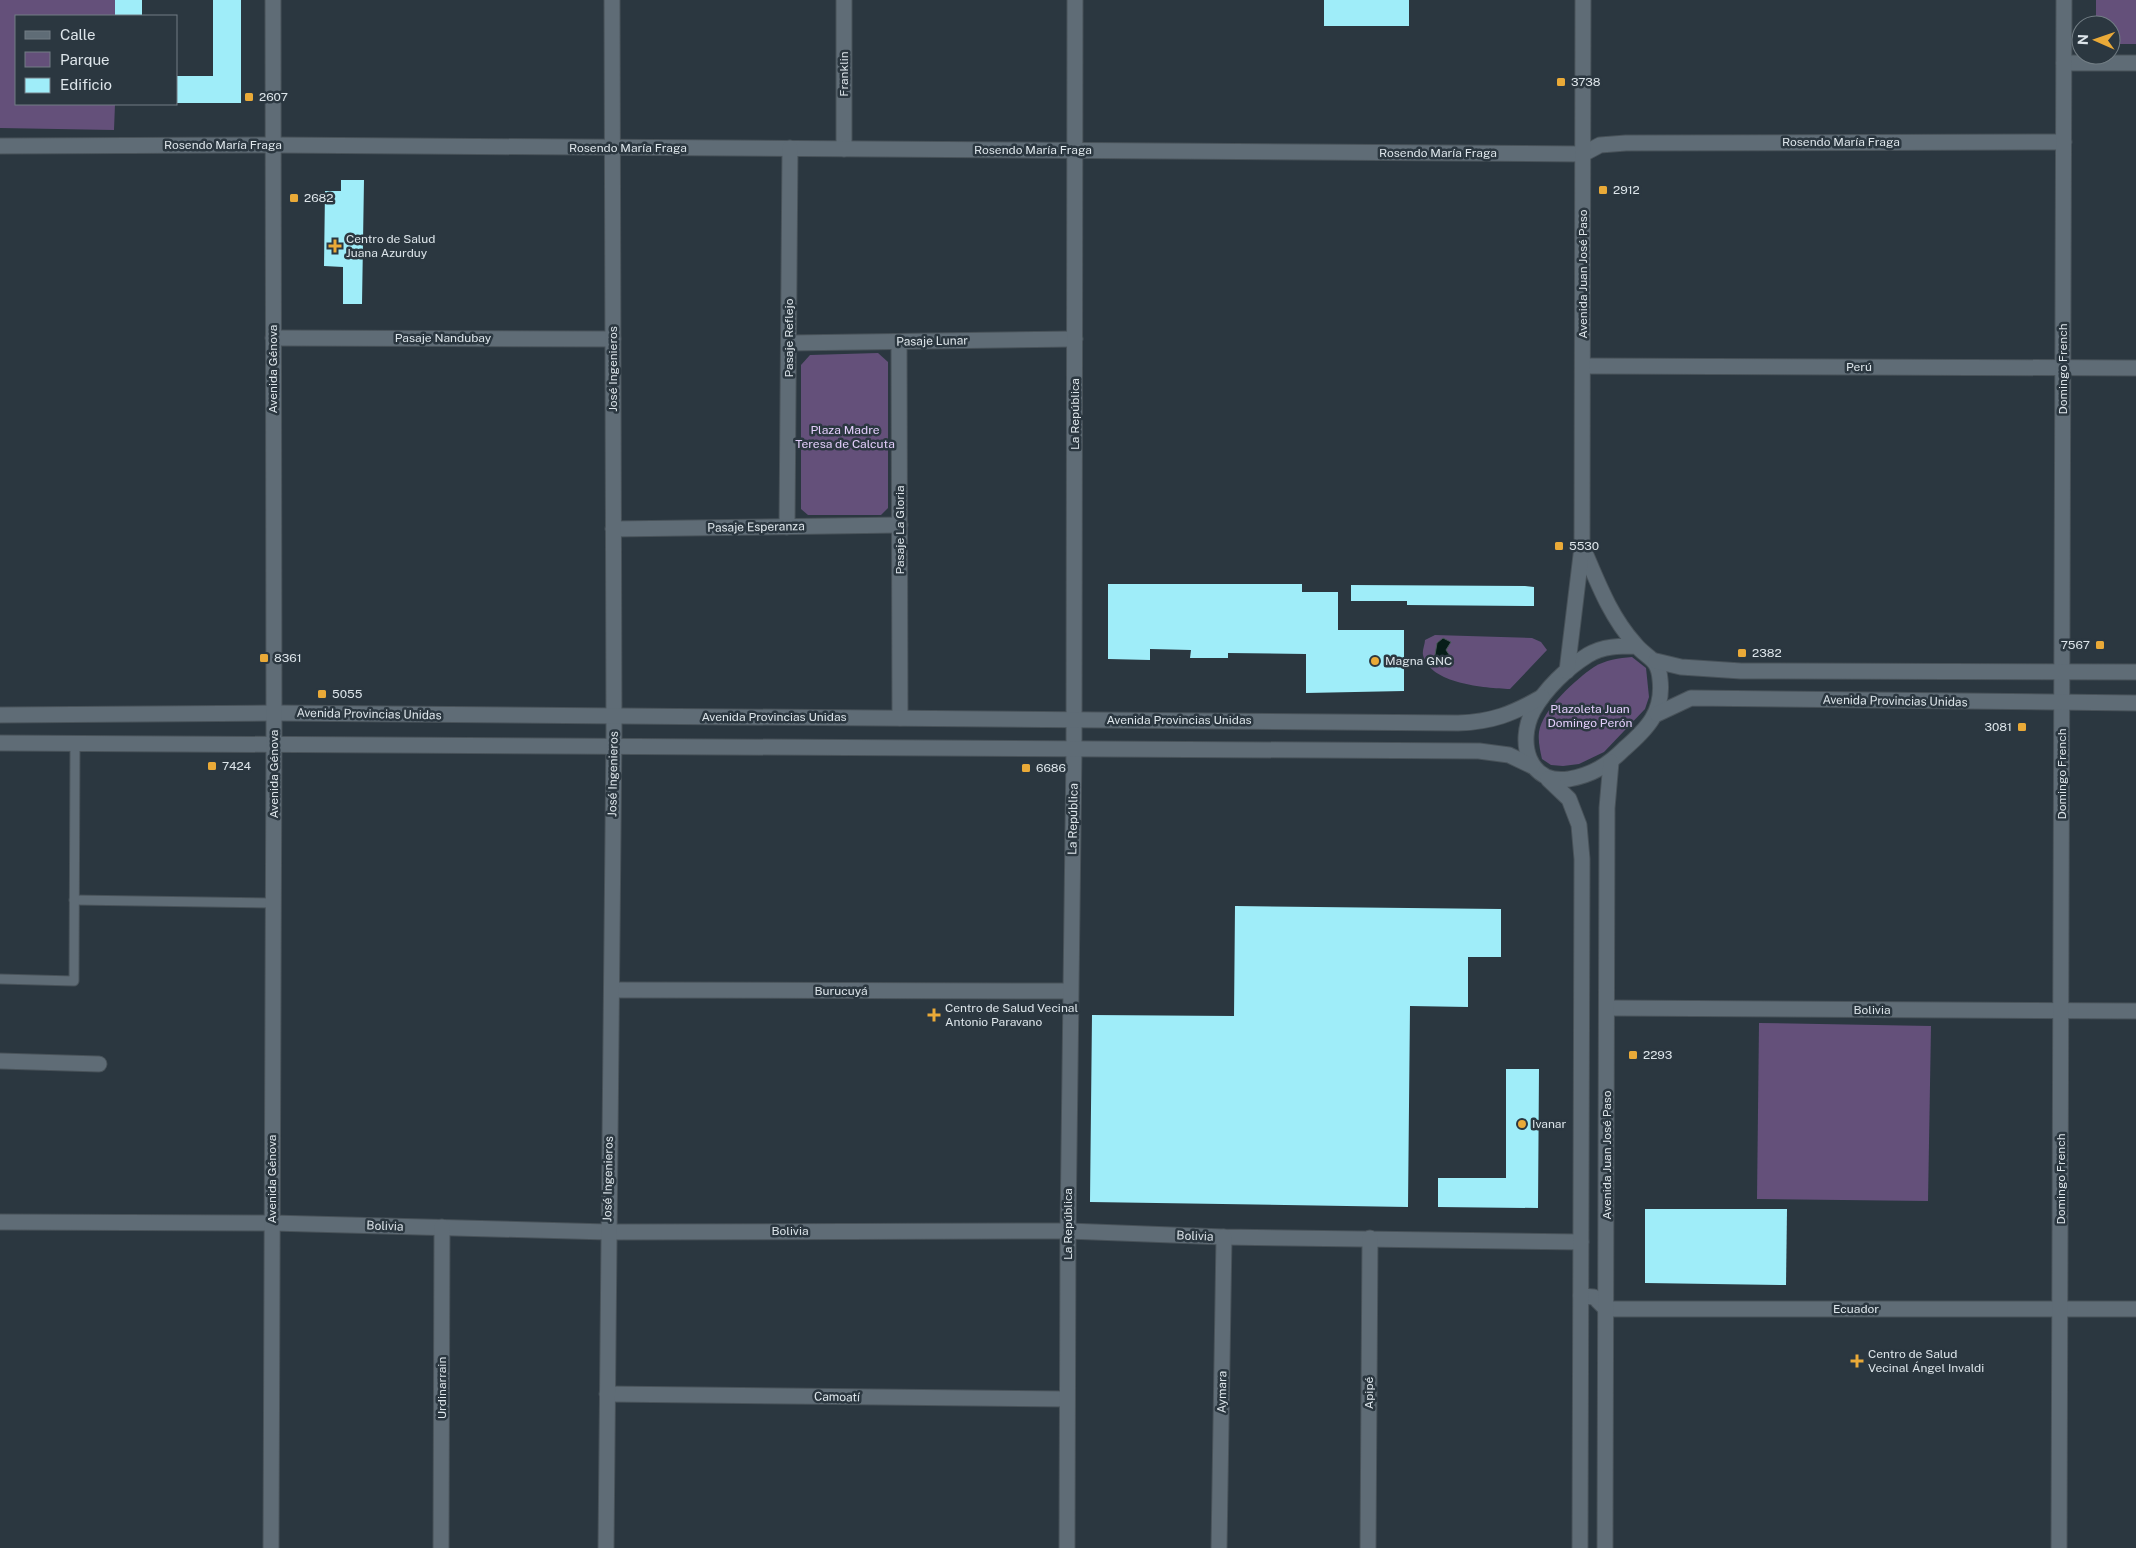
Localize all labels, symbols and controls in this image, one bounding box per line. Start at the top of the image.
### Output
legend [15,15,178,105]
north arrow [2071,15,2121,65]
text: Calle [60,26,96,43]
text: N [2075,34,2091,45]
text: Parque [60,51,110,68]
street label: Franklin [837,51,851,97]
place label: 3738 [1571,75,1601,89]
text: Edificio [60,76,112,93]
marker: 3738 [1555,76,1567,88]
place label: 2607 [259,90,288,104]
marker: 2607 [243,91,255,103]
street label: Rosendo María Fraga [1782,135,1900,149]
street label: Rosendo María Fraga [164,138,282,152]
street label: Rosendo María Fraga [569,141,687,155]
street label: Rosendo María Fraga [974,143,1092,157]
street label: Rosendo María Fraga [1379,146,1497,160]
place label: 2912 [1613,183,1640,197]
marker: 2912 [1597,184,1609,196]
place label: 2682 [304,191,333,205]
marker: 2682 [288,192,300,204]
street label: Avenida Juan José Paso [1576,209,1590,339]
place label: Centro de Salud Juana Azurduy [346,232,435,260]
marker: Centro de Salud Juana Azurduy [328,239,342,253]
street label: Pasaje Reflejo [782,298,796,377]
street label: Domingo French [2056,323,2070,415]
street label: Avenida Génova [266,325,280,413]
street label: José Ingenieros [606,326,620,412]
street label: Pasaje Nandubay [395,331,492,345]
street label: Pasaje Lunar [896,333,968,349]
street label: Perú [1846,360,1872,374]
street label: La República [1068,378,1082,450]
park label: Plaza Madre Teresa de Calcuta [795,423,895,451]
street label: Pasaje La Gloria [893,485,907,575]
street label: Pasaje Esperanza [707,519,805,535]
place label: 5530 [1569,539,1599,553]
marker: 5530 [1553,540,1565,552]
place label: 7567 [2061,638,2090,652]
marker: 7567 [2094,639,2106,651]
place label: 2382 [1752,646,1782,660]
marker: 2382 [1736,647,1748,659]
place label: 8361 [274,651,302,665]
marker: 8361 [258,652,270,664]
place label: Magna GNC [1385,654,1452,668]
marker: Magna GNC [1369,655,1381,667]
place label: 5055 [332,687,363,701]
marker: 5055 [316,688,328,700]
street label: Avenida Provincias Unidas [1822,693,1968,709]
park label: Plazoleta Juan Domingo Perón [1548,702,1633,730]
street label: Avenida Provincias Unidas [296,706,442,722]
street label: Avenida Provincias Unidas [701,710,847,724]
street label: Avenida Provincias Unidas [1106,713,1252,727]
place label: 3081 [1985,720,2012,734]
marker: 3081 [2016,721,2028,733]
street label: Domingo French [2055,728,2069,820]
street label: Avenida Génova [267,730,281,818]
street label: José Ingenieros [605,731,621,817]
place label: 7424 [222,759,252,773]
marker: 7424 [206,760,218,772]
place label: 6686 [1036,761,1066,775]
marker: 6686 [1020,762,1032,774]
street label: La República [1065,783,1081,855]
street label: Burucuyá [814,984,868,998]
place label: Centro de Salud Vecinal Antonio Paravano [945,1001,1078,1029]
street label: Bolivia [1853,1003,1891,1017]
marker: Centro de Salud Vecinal Antonio Paravano [927,1008,941,1022]
place label: 2293 [1643,1048,1672,1062]
marker: 2293 [1627,1049,1639,1061]
street label: Avenida Juan José Paso [1600,1090,1614,1220]
place label: Ivanar [1532,1117,1566,1131]
marker: Ivanar [1516,1118,1528,1130]
street label: Domingo French [2054,1133,2068,1225]
street label: Avenida Génova [265,1135,279,1223]
street label: José Ingenieros [600,1136,616,1222]
street label: La República [1061,1188,1075,1260]
street label: Bolivia [366,1218,404,1234]
street label: Bolivia [771,1224,809,1238]
street label: Bolivia [1176,1228,1214,1244]
street label: Ecuador [1833,1302,1879,1316]
place label: Centro de Salud Vecinal Ángel Invaldi [1868,1347,1984,1375]
marker: Centro de Salud Vecinal Ángel Invaldi [1850,1354,1864,1368]
street label: Urdinarrain [435,1357,449,1419]
street label: Aymara [1215,1371,1229,1413]
street label: Apipé [1362,1376,1376,1409]
street label: Camoatí [814,1390,861,1404]

